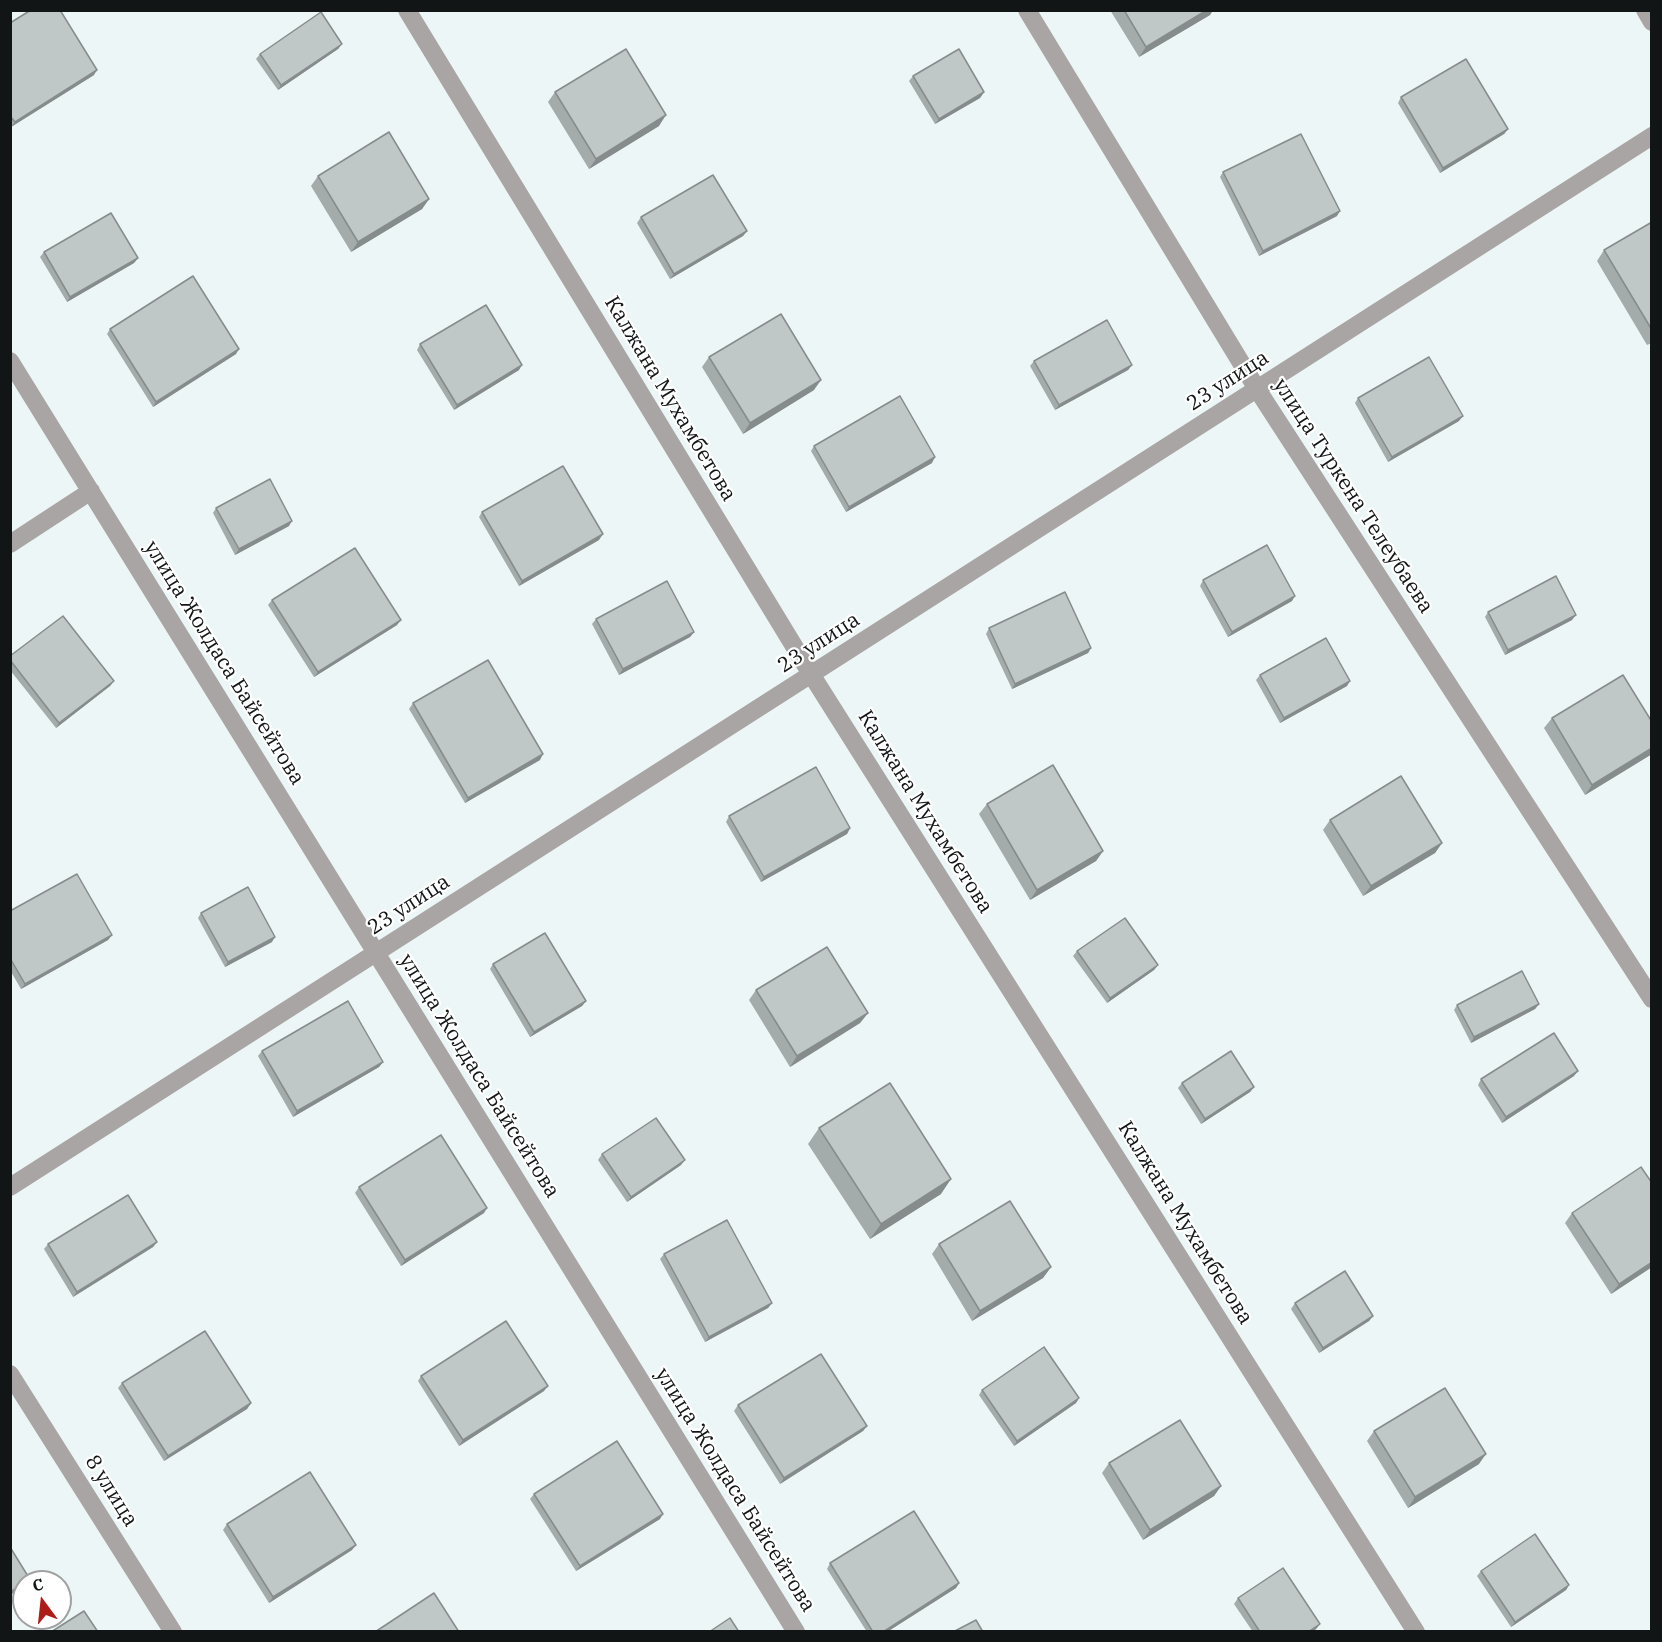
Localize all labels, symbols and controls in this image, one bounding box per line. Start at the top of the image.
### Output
street label: Калжана Мухамбетова [599,292,741,506]
street label: 23 улица [1182,345,1274,417]
street label: улица Туркена Телеубаева [1268,374,1438,618]
street label: улица Жолдаса Байсейтова [138,536,310,790]
street label: 23 улица [773,607,865,679]
street label: Калжана Мухамбетова [852,706,998,918]
street label: 23 улица [363,869,455,941]
street label: улица Жолдаса Байсейтова [393,949,565,1203]
street label: Калжана Мухамбетова [1112,1117,1258,1329]
street label: улица Жолдаса Байсейтова [649,1363,821,1617]
street label: 8 улица [79,1451,143,1531]
north arrow [12,1570,72,1630]
text: С [30,1574,46,1596]

